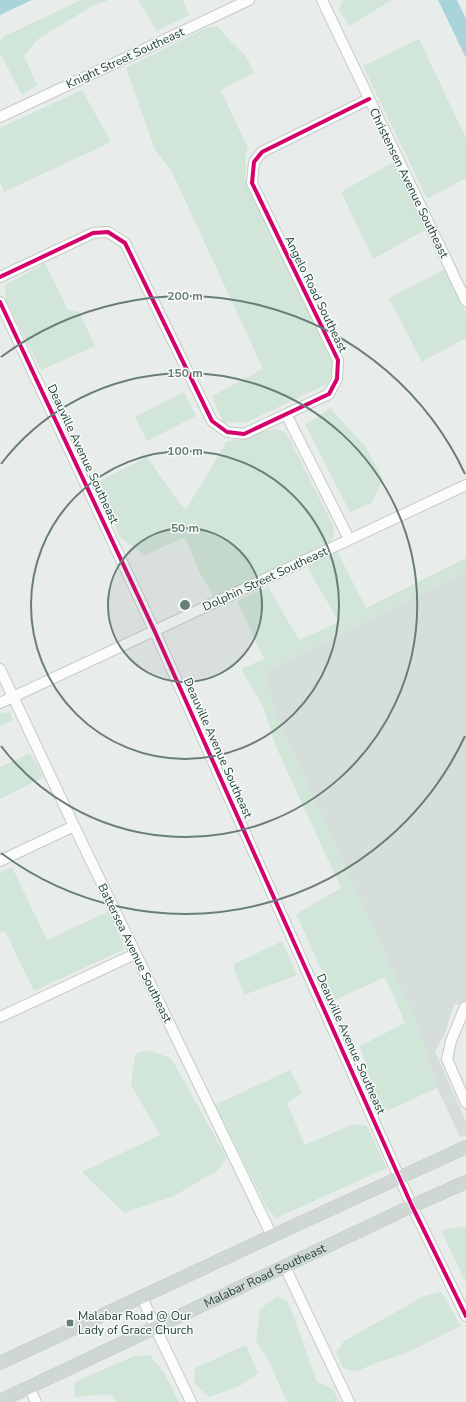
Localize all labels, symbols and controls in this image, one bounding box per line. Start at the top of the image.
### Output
street label: Knight Street Southeast [63,23,187,92]
street label: Christensen Avenue Southeast [366,105,453,262]
street label: Angelo Road Southeast [281,233,352,356]
text: 200 m [167,288,203,304]
text: 150 m [167,365,203,381]
street label: Deauville Avenue Southeast [44,382,123,527]
text: 100 m [167,443,203,459]
text: 50 m [171,520,199,536]
street label: Dolphin Street Southeast [200,543,331,615]
centre of rings [178,598,192,612]
street label: Deauville Avenue Southeast [180,675,257,822]
street label: Battersea Avenue Southeast [94,881,176,1026]
street label: Deauville Avenue Southeast [313,971,390,1118]
street label: Malabar Road Southeast [201,1240,329,1311]
place label: Malabar Road @ Our Lady of Grace Church [78,1308,193,1338]
marker: Malabar Road @ Our Lady of Grace Church [65,1318,75,1328]

